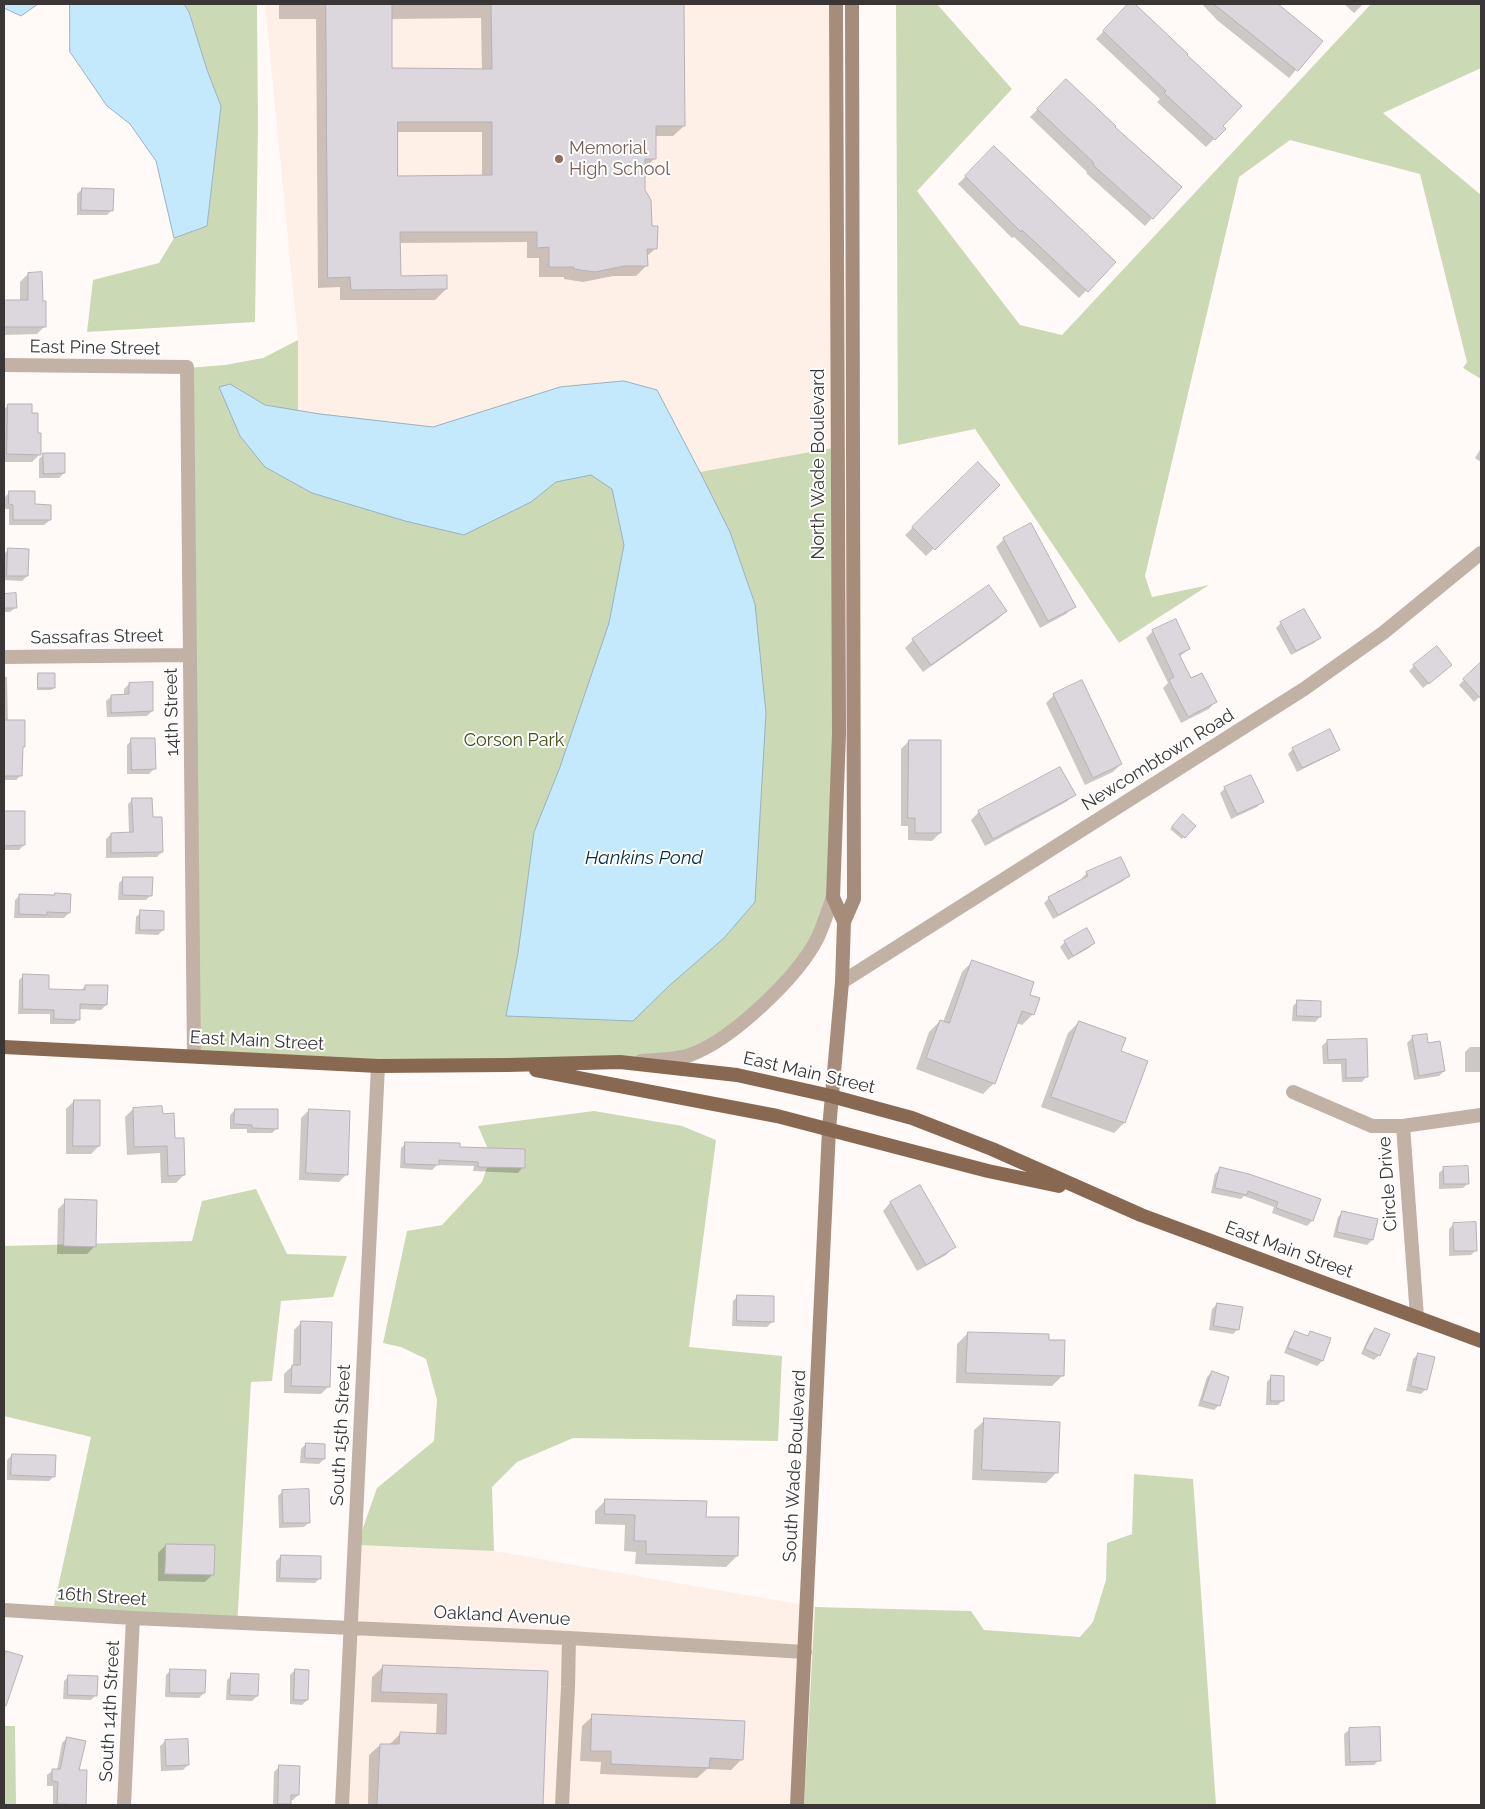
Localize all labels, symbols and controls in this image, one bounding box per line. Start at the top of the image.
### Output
place label: Memorial High School [569,138,670,180]
marker: Memorial High School [553,153,565,165]
street label: East Pine Street [29,336,161,360]
street label: North Wade Boulevard [808,369,830,559]
street label: Sassafras Street [30,625,164,649]
street label: 14th Street [160,668,184,756]
street label: Newcombtown Road [1078,704,1238,816]
park label: Corson Park [464,730,564,752]
water label: Hankins Pond [585,847,703,869]
street label: East Main Street [189,1027,325,1055]
street label: East Main Street [741,1047,877,1099]
street label: Circle Drive [1374,1136,1402,1232]
street label: East Main Street [1222,1217,1356,1283]
street label: South 15th Street [326,1364,356,1506]
street label: South Wade Boulevard [779,1369,811,1563]
street label: 16th Street [57,1583,147,1611]
street label: Oakland Avenue [433,1602,571,1630]
street label: South 14th Street [95,1640,125,1782]

